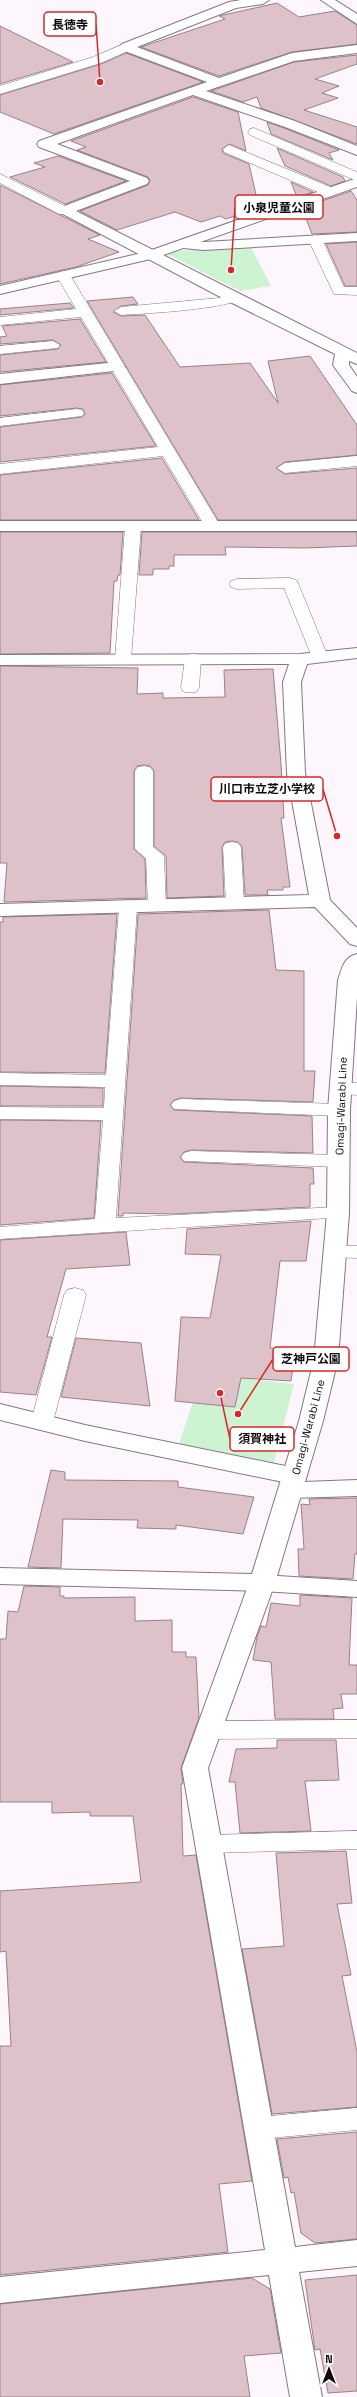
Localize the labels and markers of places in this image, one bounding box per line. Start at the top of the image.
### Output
callout: 長徳寺 [44,12,96,36]
callout: 小泉児童公園 [235,195,323,219]
callout: 川口市立芝小学校 [211,777,323,801]
callout: 芝神戸公園 [273,1347,349,1371]
callout: 須賀神社 [230,1427,294,1451]

